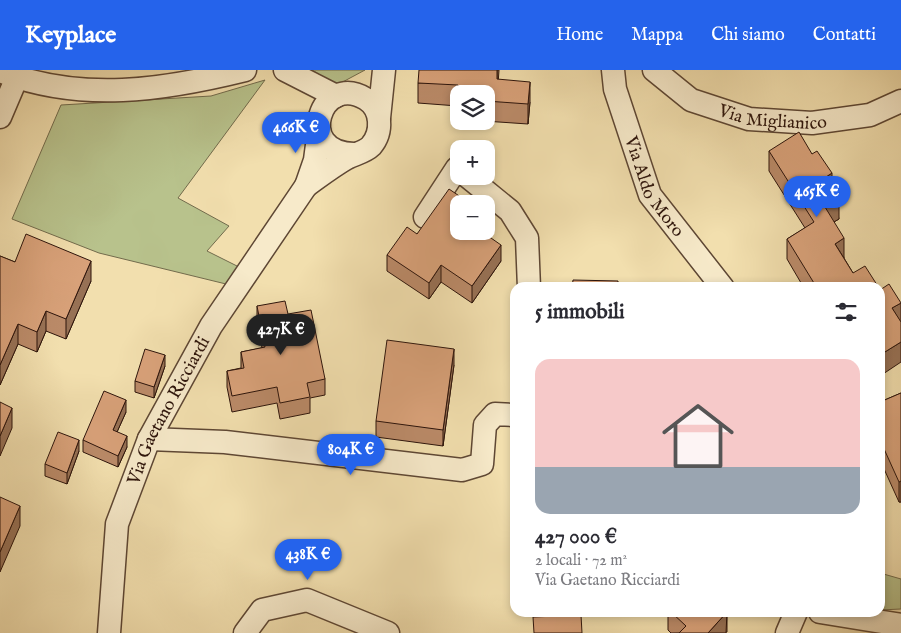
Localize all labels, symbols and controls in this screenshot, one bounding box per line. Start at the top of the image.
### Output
text: Keyplace [25,20,116,51]
text: Home [556,24,603,47]
text: Mappa [631,24,683,47]
text: Chi siamo [711,24,785,47]
text: Contatti [813,24,876,47]
map controls [450,85,495,240]
button: layers [450,85,495,130]
street label: Via Miglianico [714,99,829,136]
pin: 466K € [255,112,337,154]
text: 466K € [273,118,319,138]
street label: Via Aldo Moro [618,133,689,243]
button: + [450,140,495,185]
pin: 465K € [776,176,858,218]
text: 465K € [795,182,839,202]
button: − [450,195,495,240]
icon: filters [832,298,860,326]
text: 5 immobili [535,299,625,326]
pin: 427K € [240,314,322,356]
text: 427K € [257,320,305,340]
street label: Via Gaetano Ricciardi [122,333,216,489]
icon: home [653,391,743,481]
pin: 804K € [310,434,392,476]
text: 804K € [328,440,374,460]
text: 427 000 € [535,524,617,551]
pin: 438K € [267,538,349,581]
text: 438K € [286,545,330,565]
text: 2 locali · 72 m² [535,551,627,571]
text: Via Gaetano Ricciardi [535,571,680,591]

